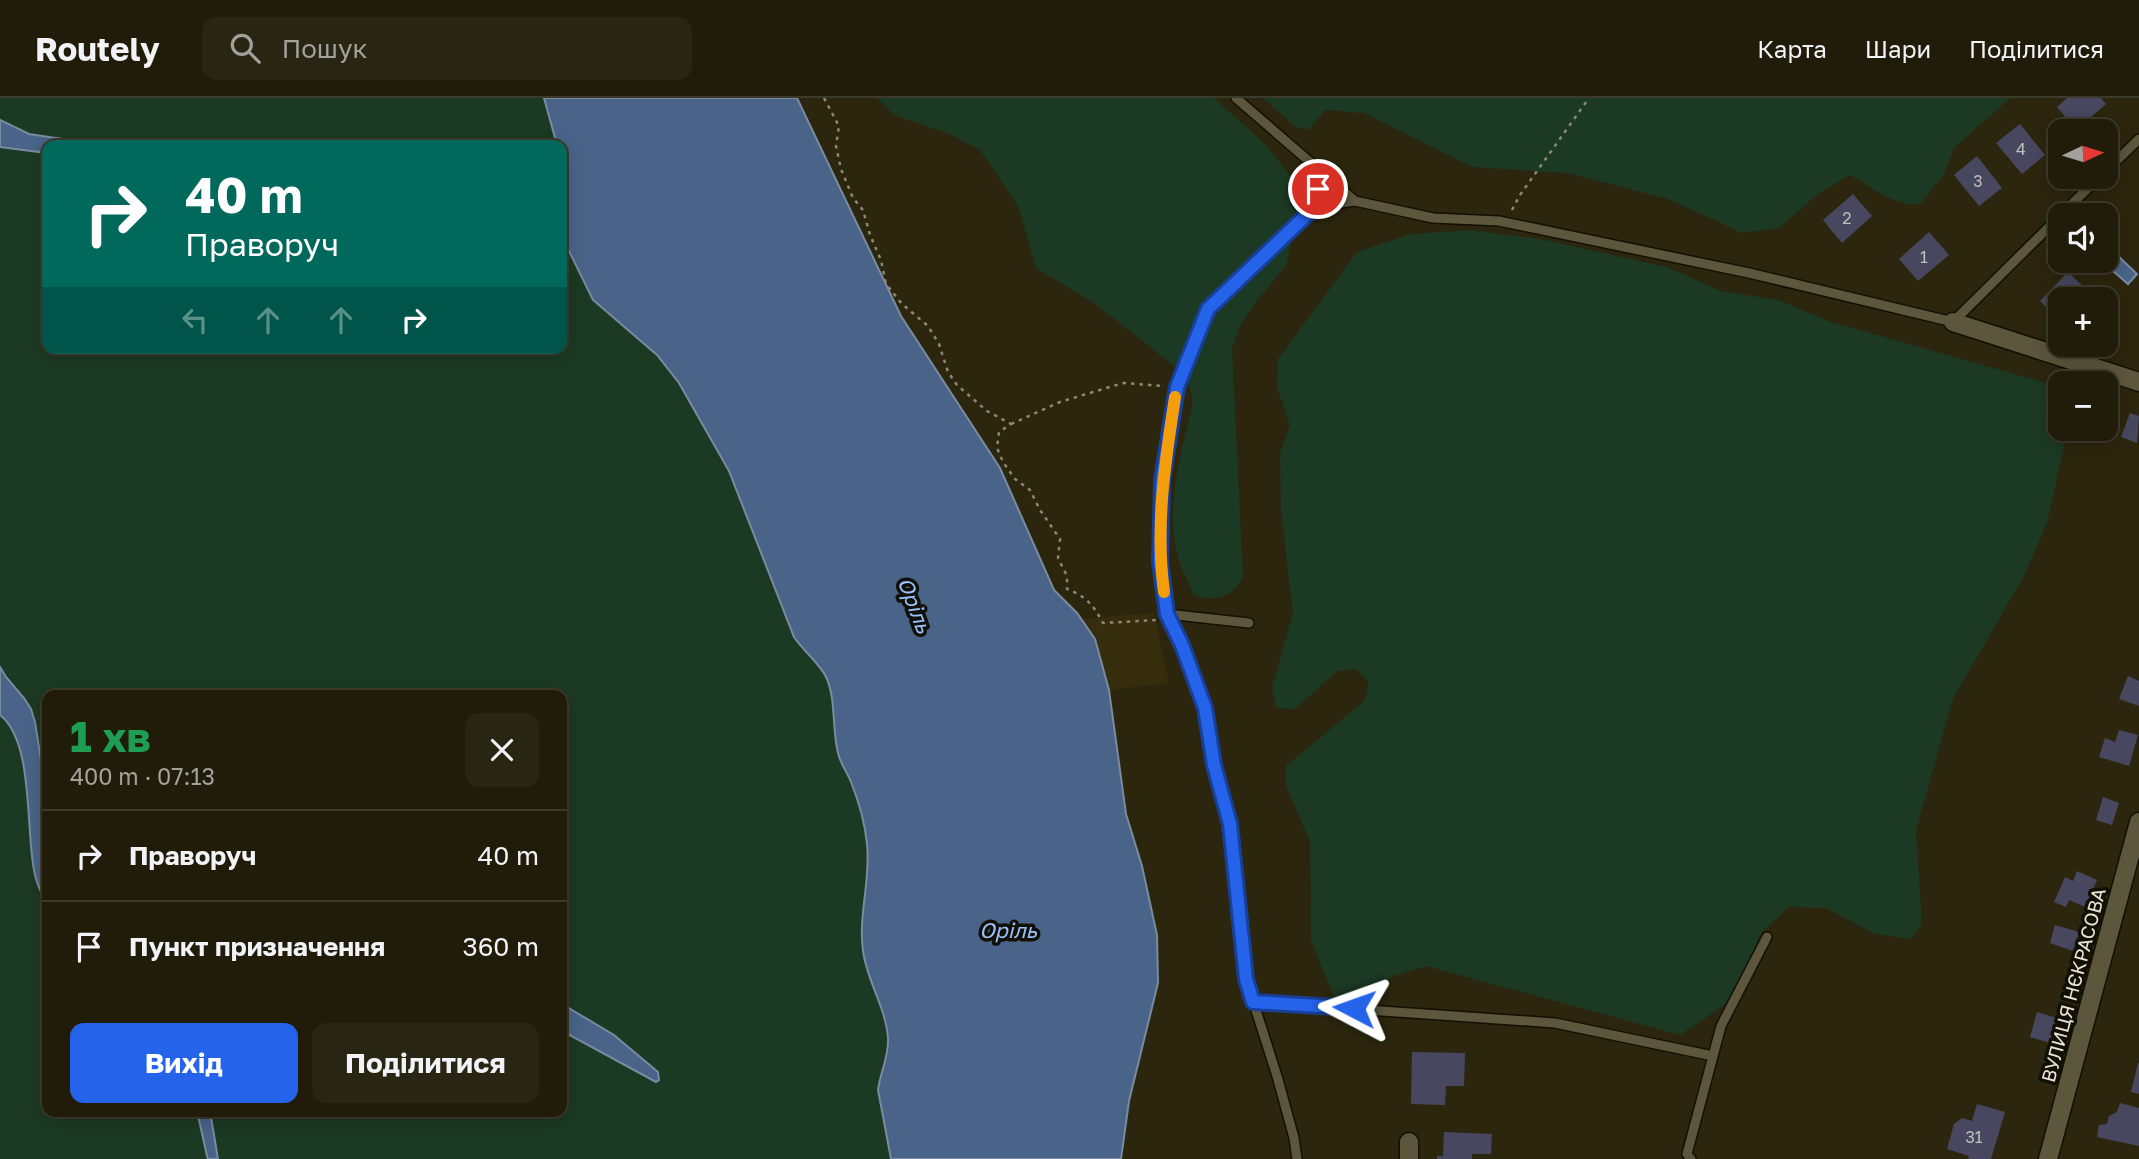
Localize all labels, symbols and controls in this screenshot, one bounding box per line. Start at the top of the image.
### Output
search box [202,17,692,80]
text: Routely [35,29,160,68]
icon: search [226,29,264,67]
text: Пошук [282,33,367,64]
text: Карта [1757,34,1827,63]
text: Шари [1865,34,1931,63]
text: Поділитися [1969,34,2104,63]
north arrow [2048,119,2118,189]
map controls [2048,119,2118,441]
house number: 4 [2016,139,2026,159]
pin [1288,159,1348,219]
text: 40 m [185,165,303,224]
icon: right [70,168,161,259]
icon: arrive [1299,170,1337,208]
house number: 3 [1973,171,1983,191]
button: sound [2048,203,2118,273]
house number: 2 [1842,208,1852,228]
text: Праворуч [185,225,339,263]
house number: 1 [1920,247,1928,267]
button: + [2048,287,2118,357]
icon: left [176,301,214,339]
icon: ahead [249,301,287,339]
icon: ahead [322,301,360,339]
icon: right [395,301,433,339]
button: − [2048,371,2118,441]
water label: Оріль [893,574,938,637]
text: 1 хв [70,711,151,761]
button: close [465,713,539,787]
text: 400 m · 07:13 [70,762,215,790]
icon: right [70,837,108,875]
text: Праворуч [129,840,257,871]
text: 40 m [478,840,539,871]
street label: ВУЛИЦЯ НЄКРАСОВА [2036,885,2110,1085]
water label: Орiль [979,917,1038,943]
icon: arrive [70,928,108,966]
text: Пункт призначення [129,931,385,962]
text: 360 m [462,931,539,962]
position arrow [1317,971,1391,1045]
button: Вихід [70,1023,298,1103]
button: Поділитися [312,1023,539,1103]
house number: 31 [1965,1127,1983,1147]

